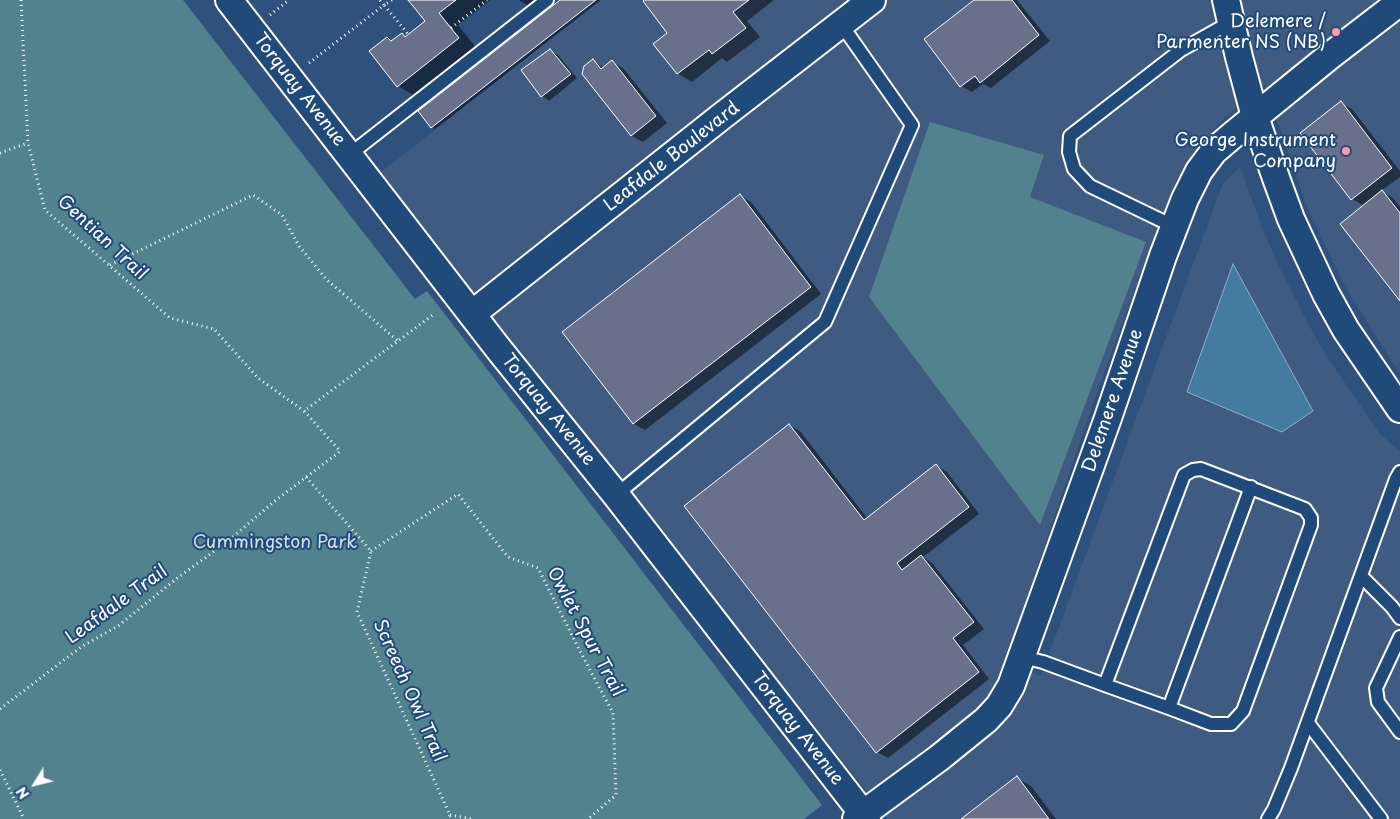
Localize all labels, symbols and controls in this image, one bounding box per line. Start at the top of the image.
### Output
place label: Delemere / Parmenter NS (NB) [1156,11,1326,54]
marker: Delemere / Parmenter NS (NB) [1330,26,1342,38]
street label: Torquay Avenue [248,29,350,151]
street label: Leafdale Boulevard [600,97,744,217]
place label: George Instrument Company [1174,130,1336,172]
marker: George Instrument Company [1340,145,1352,157]
street label: Gentian Trail [53,191,151,285]
street label: Delemere Avenue [1078,326,1148,476]
street label: Torquay Avenue [497,350,599,470]
park label: Cummingston Park [193,532,357,554]
street label: Leafdale Trail [62,561,172,649]
street label: Owlet Spur Trail [542,564,628,700]
street label: Screech Owl Trail [368,616,450,766]
street label: Torquay Avenue [746,668,848,790]
north arrow [10,759,60,809]
text: N [11,782,34,804]

